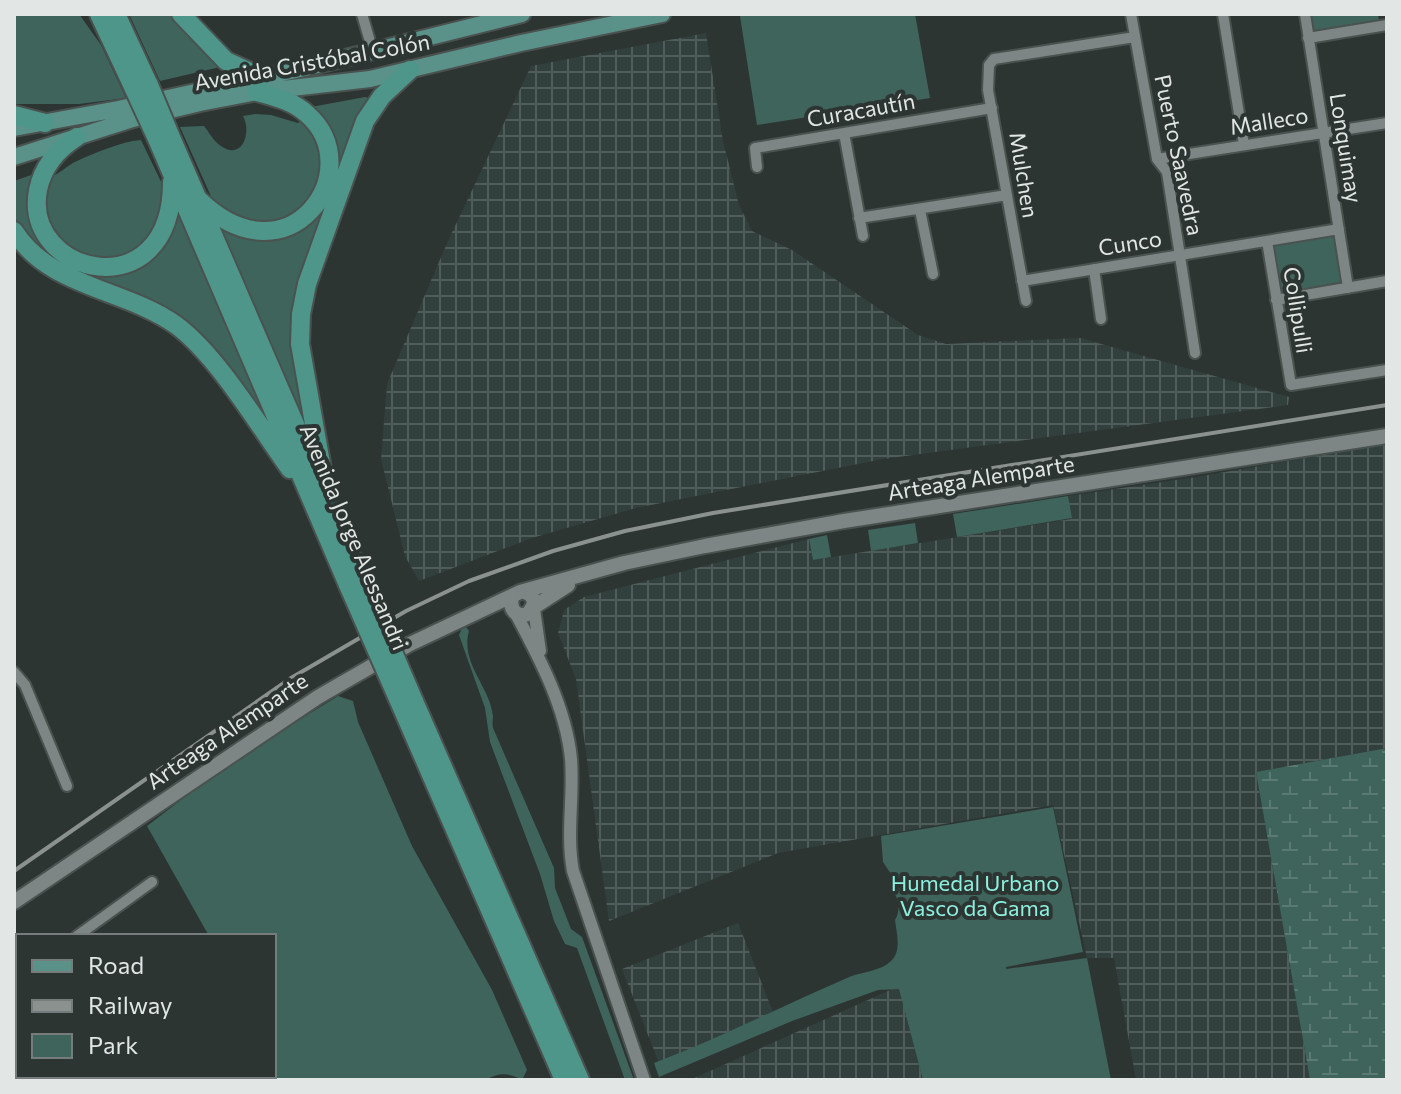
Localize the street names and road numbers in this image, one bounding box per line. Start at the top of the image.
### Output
street label: Avenida Cristóbal Colón [192,27,432,96]
street label: Puerto Saavedra [1149,72,1210,238]
street label: Curacautín [805,87,917,132]
street label: Lonquimay [1324,91,1369,205]
street label: Malleco [1228,101,1310,140]
street label: Mulchen [1004,130,1045,220]
street label: Cunco [1096,224,1164,261]
street label: Collipulli [1278,265,1319,355]
street label: Avenida Jorge Alessandri [295,420,414,654]
street label: Arteaga Alemparte [886,449,1076,506]
street label: Arteaga Alemparte [141,667,313,795]

